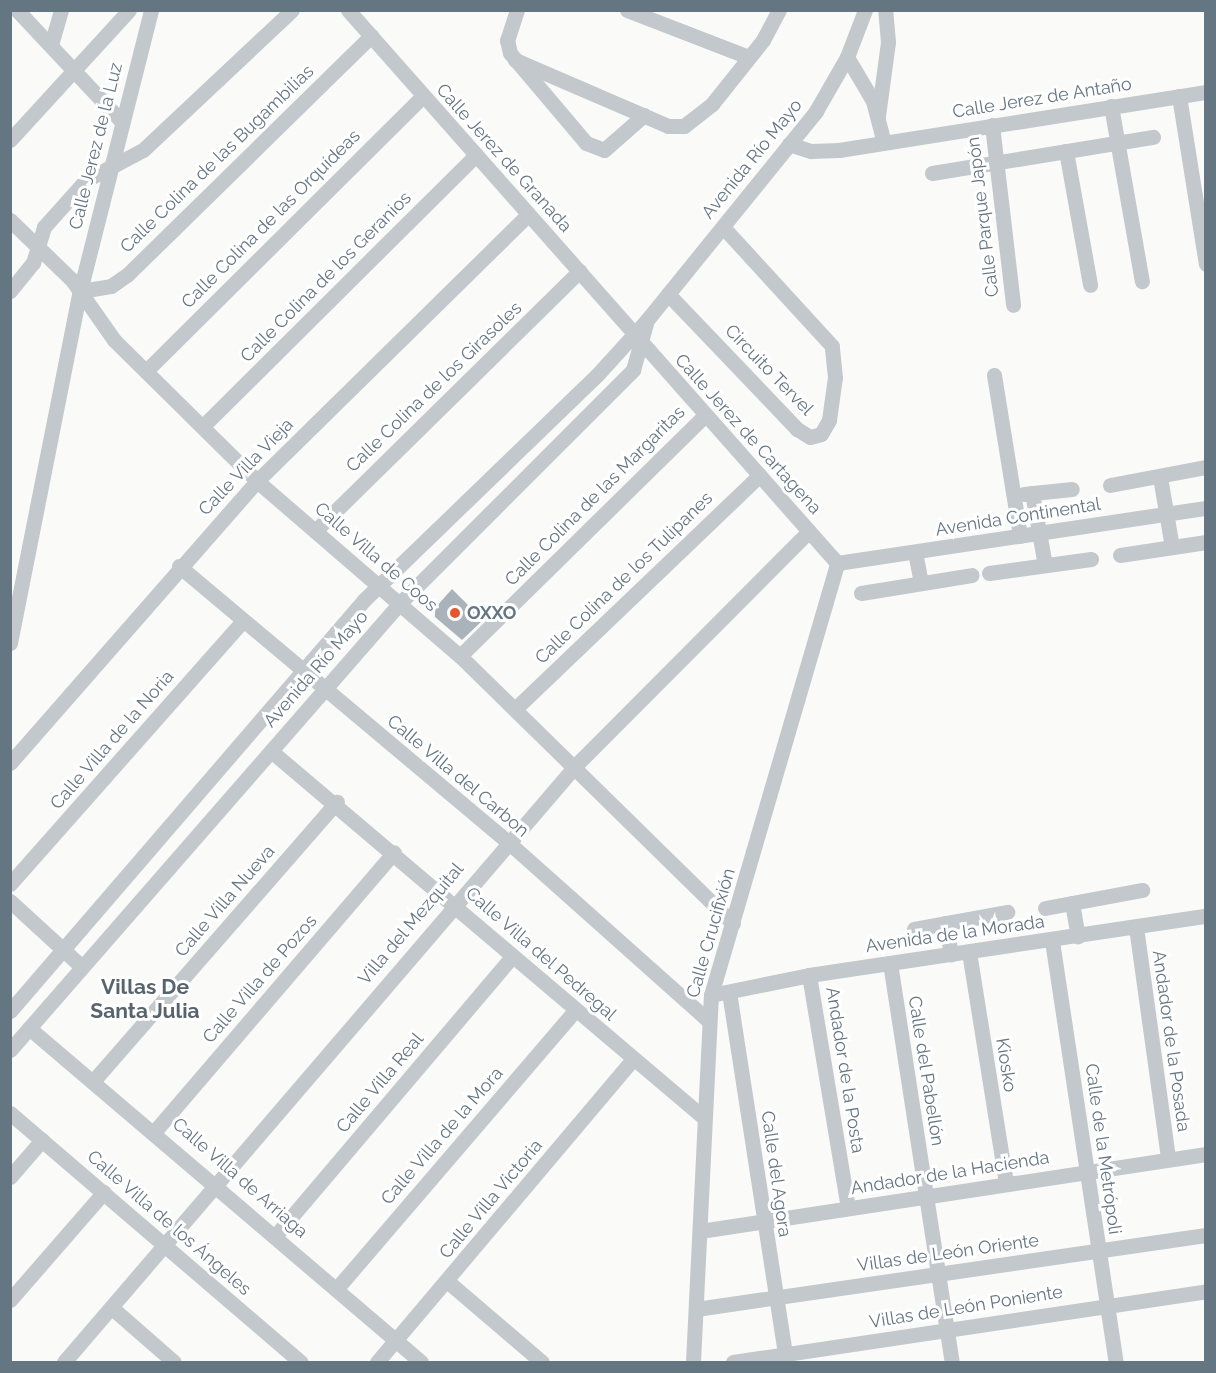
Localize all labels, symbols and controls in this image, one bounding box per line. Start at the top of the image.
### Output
street label: Calle Jerez de la Luz [65,60,127,232]
street label: Calle Colina de las Bugambilias [116,61,318,257]
street label: Calle Jerez de Antaño [950,73,1134,123]
street label: Calle Jerez de Granada [431,79,577,237]
street label: Avenida Río Mayo [697,95,807,223]
street label: Calle Colina de las Orquídeas [177,125,365,313]
street label: Calle Parque Japón [962,135,1004,299]
street label: Calle Colina de los Geranios [236,187,416,367]
street label: Calle Colina de los Girasoles [342,297,526,477]
street label: Circuito Tervel [720,320,818,420]
street label: Calle Jerez de Cartagena [670,349,826,519]
street label: Calle Colina de las Margaritas [501,402,689,590]
street label: Calle Villa Vieja [194,413,298,521]
street label: Calle Colina de los Tulipanes [531,487,717,669]
street label: Avenida Continental [934,493,1102,541]
street label: Calle Villa de Coos [310,498,442,616]
place label: OXXO [467,602,516,624]
street label: Avenida Río Mayo [259,606,373,732]
marker: OXXO [448,606,462,620]
street label: Calle Villa de la Noria [46,666,178,814]
street label: Calle Villa del Carbon [382,710,534,842]
street label: Calle Villa Nueva [170,841,280,961]
street label: Villa del Mezquital [354,859,468,989]
street label: Calle Crucifixión [682,866,740,1000]
street label: Calle Villa del Pedregal [461,882,621,1026]
street label: Calle Villa de Pozos [198,910,322,1048]
street label: Avenida de la Morada [864,911,1046,957]
street label: Andador de la Posada [1148,949,1194,1133]
district label: Villas De Santa Julia [90,974,200,1024]
street label: Andador de la Posta [821,985,869,1155]
street label: Calle del Pabellón [903,994,949,1148]
street label: Calle Villa Real [332,1028,428,1138]
street label: Kiosko [991,1036,1021,1094]
street label: Calle de la Metrópoli [1080,1062,1126,1236]
street label: Calle Villa de la Mora [376,1063,508,1209]
street label: Calle del Agora [756,1109,796,1239]
street label: Calle Villa de Arriaga [168,1113,312,1243]
street label: Calle Villa Victoria [434,1135,548,1263]
street label: Calle Villa de los Ángeles [82,1146,256,1300]
street label: Andador de la Hacienda [849,1147,1051,1199]
street label: Villas de León Oriente [856,1230,1040,1276]
street label: Villas de León Poniente [868,1281,1064,1333]

